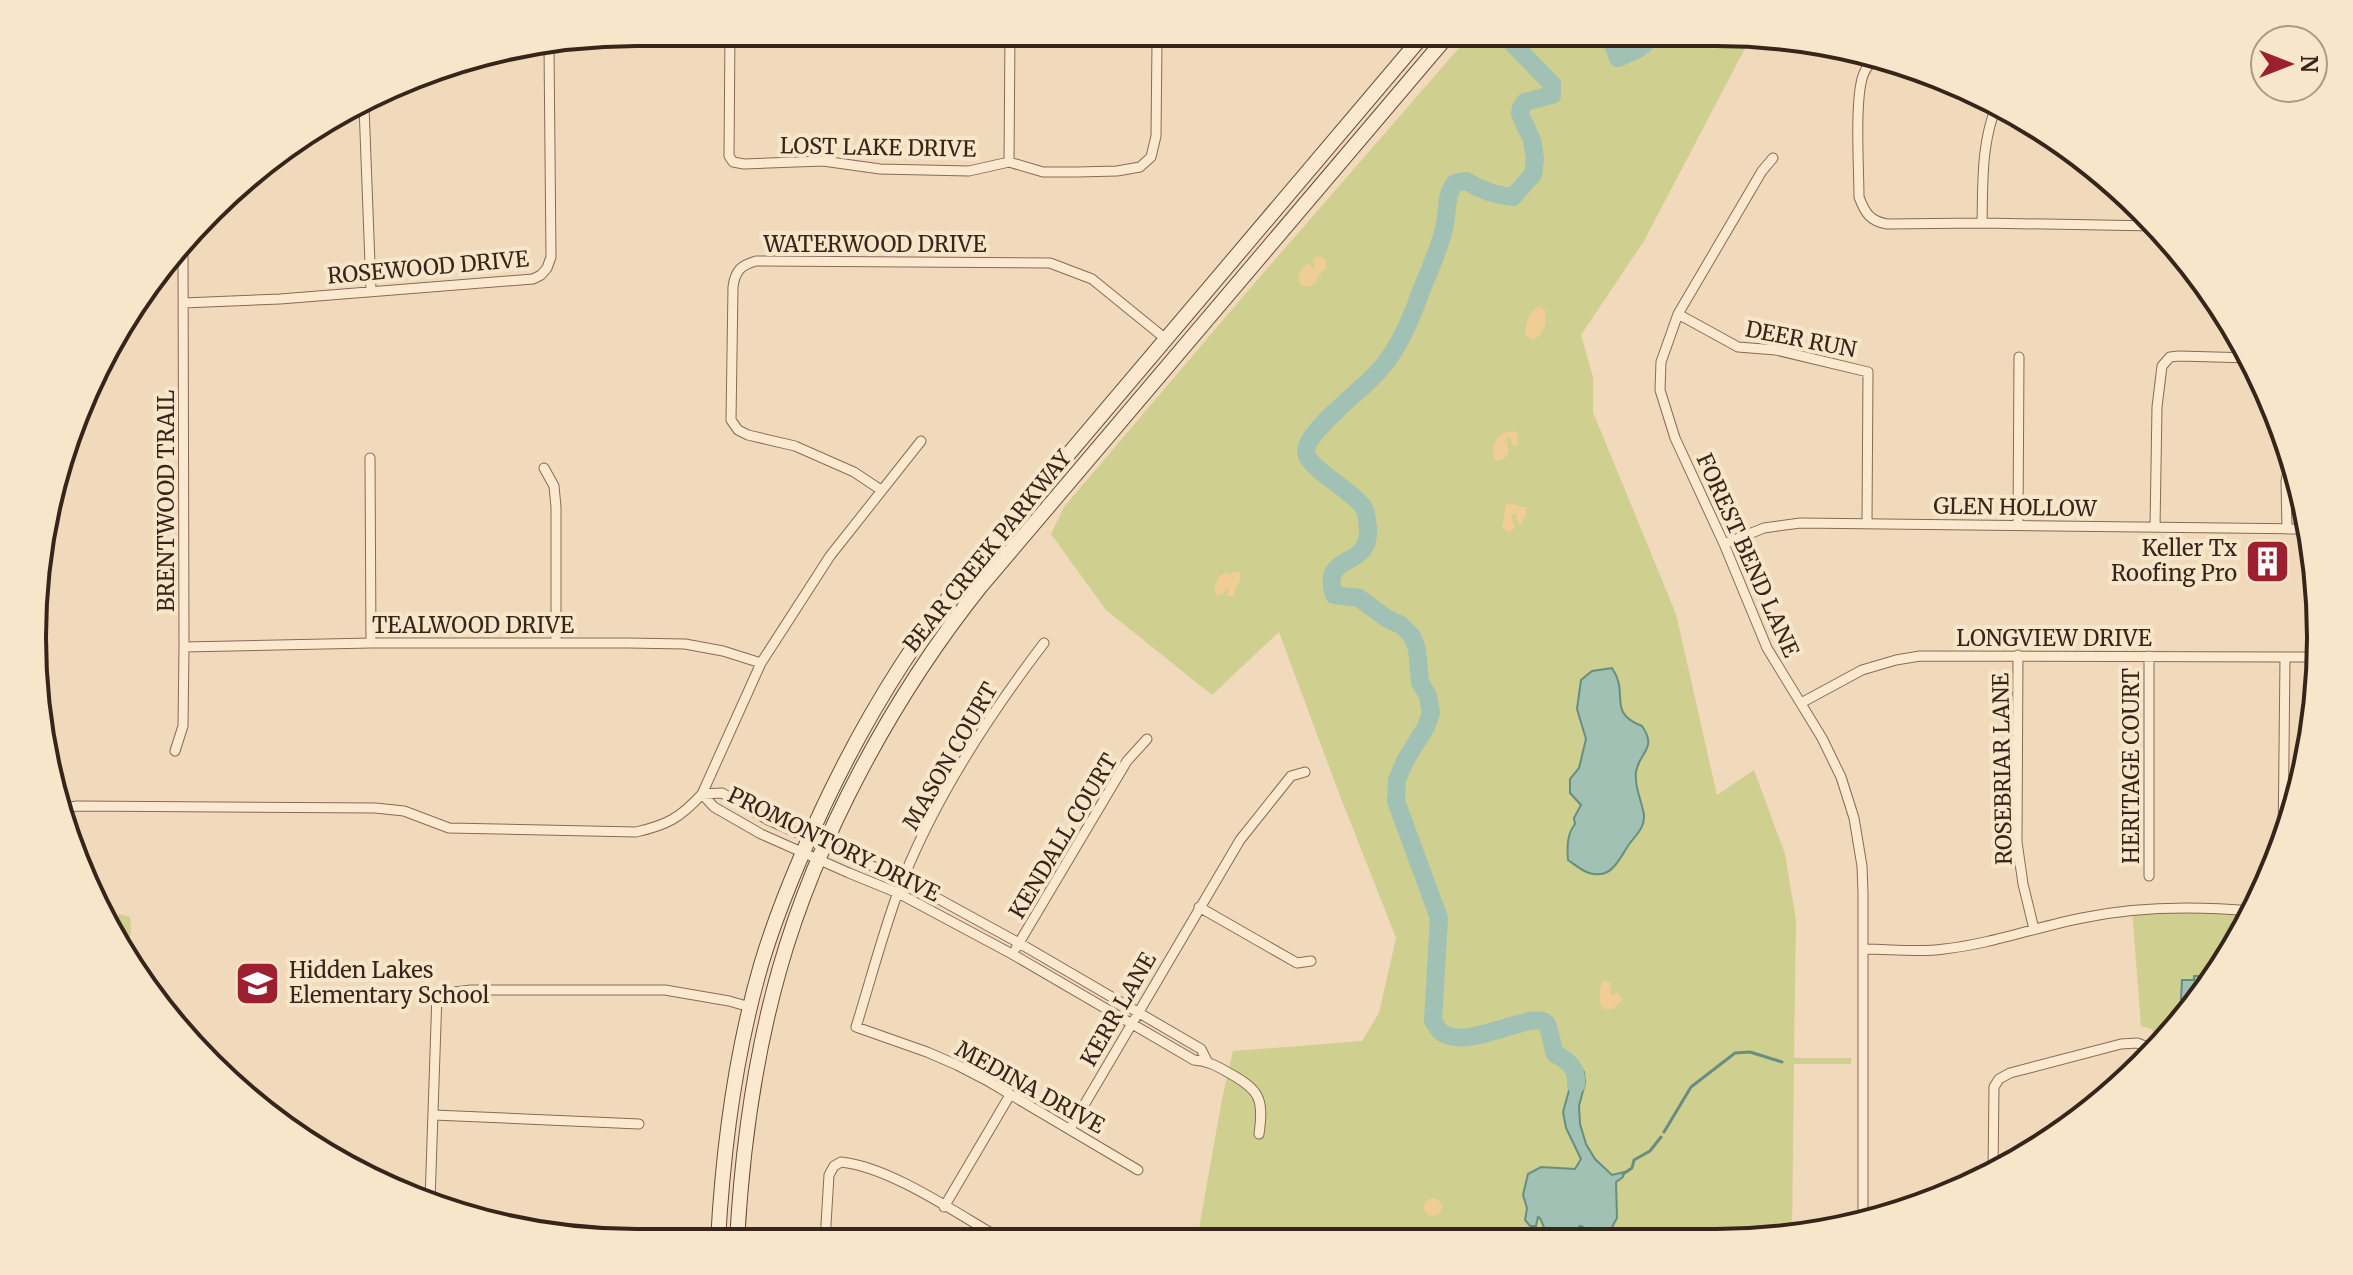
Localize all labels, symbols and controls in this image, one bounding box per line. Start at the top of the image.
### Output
north arrow [2249,24,2329,104]
text: N [2295,55,2323,73]
street label: LOST LAKE DRIVE [780,131,976,163]
street label: WATERWOOD DRIVE [763,230,986,258]
street label: ROSEWOOD DRIVE [326,244,530,290]
street label: DEER RUN [1743,315,1859,363]
street label: BRENTWOOD TRAIL [152,390,180,612]
street label: BEAR CREEK PARKWAY [897,444,1078,658]
street label: FOREST BEND LANE [1691,449,1806,661]
street label: GLEN HOLLOW [1933,492,2098,522]
place label: Keller Tx Roofing Pro [2111,534,2237,587]
building icon: Keller Tx Roofing Pro [2244,537,2292,585]
street label: TEALWOOD DRIVE [372,611,574,639]
street label: LONGVIEW DRIVE [1956,624,2152,652]
street label: HERITAGE COURT [2117,668,2145,864]
street label: ROSEBRIAR LANE [1986,673,2018,865]
street label: MASON COURT [897,677,1003,835]
street label: KENDALL COURT [1003,748,1123,924]
street label: PROMONTORY DRIVE [723,780,945,908]
street label: KERR LANE [1074,947,1162,1071]
place label: Hidden Lakes Elementary School [289,956,490,1009]
school or university icon: Hidden Lakes Elementary School [234,959,282,1007]
street label: MEDINA DRIVE [950,1034,1110,1140]

